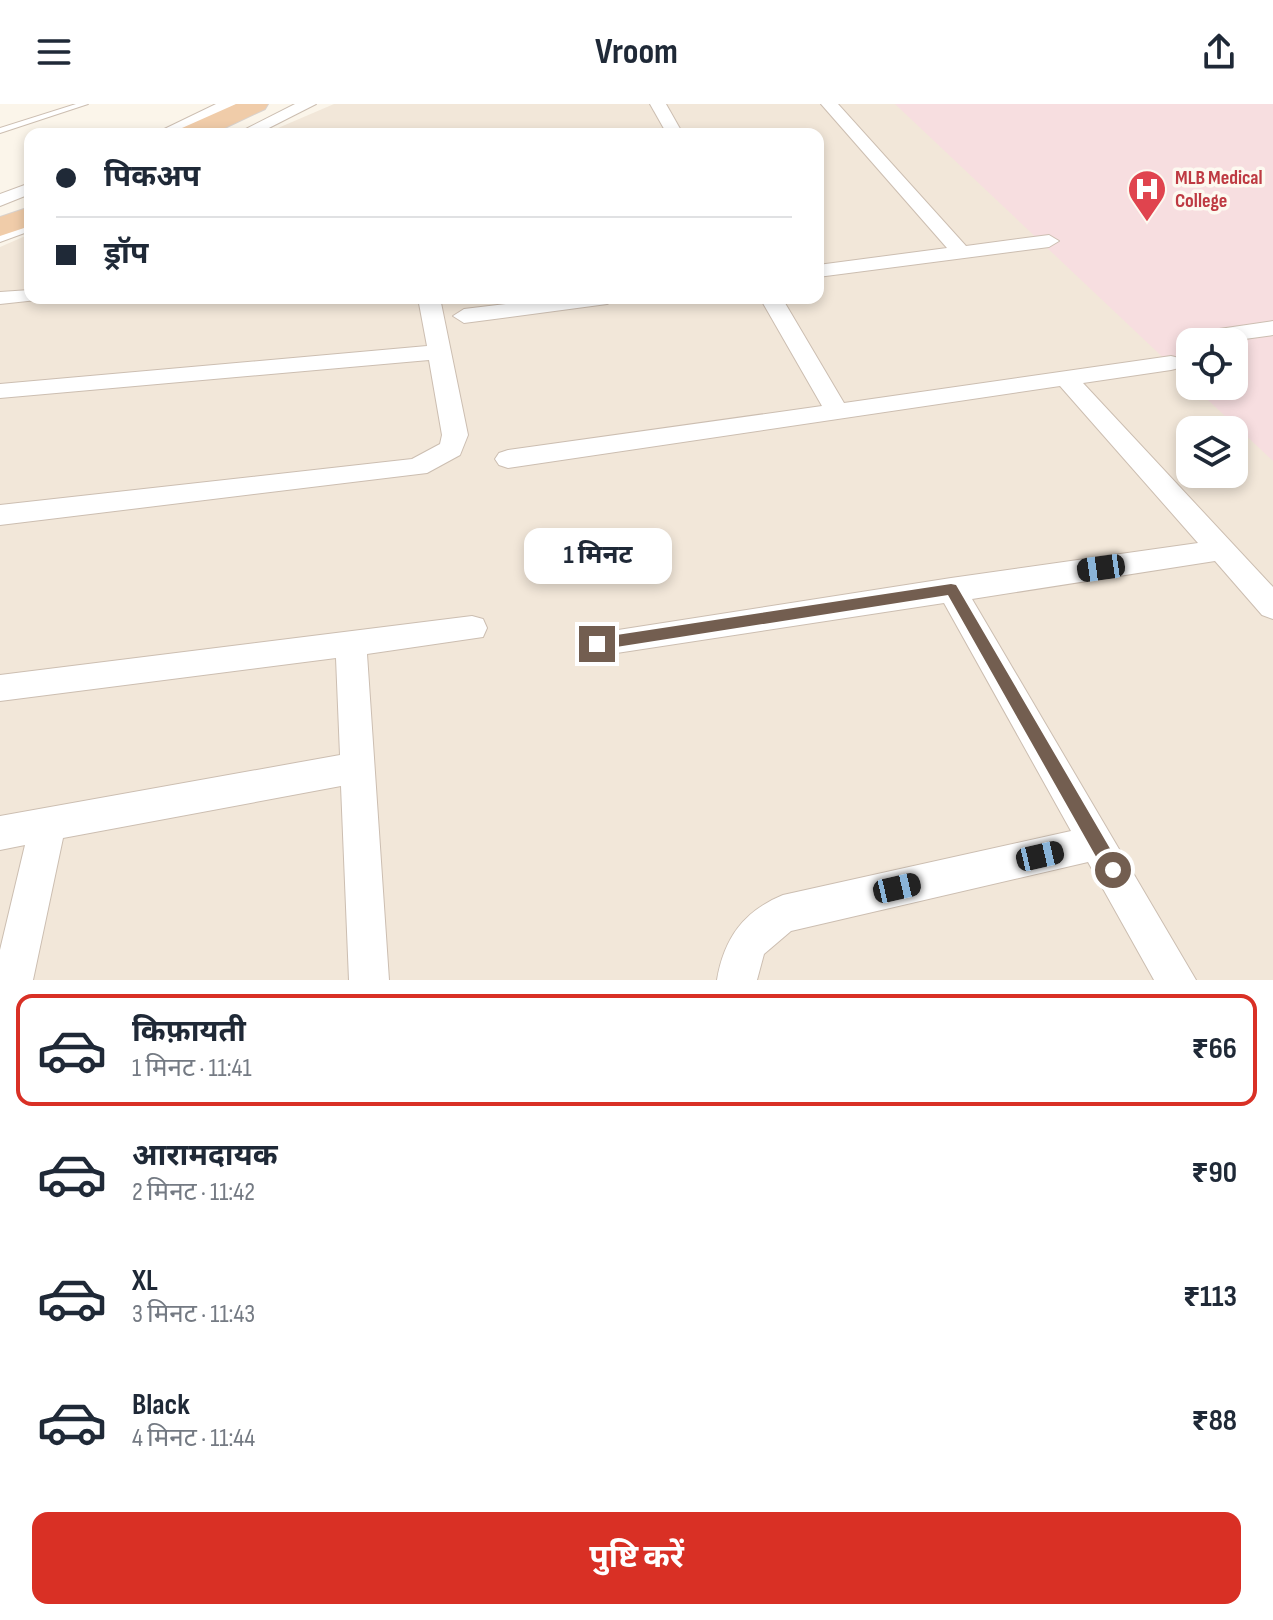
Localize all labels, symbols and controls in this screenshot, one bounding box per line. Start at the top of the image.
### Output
icon: menu [32,30,76,74]
icon: share [1197,30,1241,74]
text: Vroom [595,31,678,74]
text: पिकअप [104,159,200,195]
place label: MLB Medical College [1175,166,1263,213]
hospital icon: MLB Medical College [1126,168,1168,223]
text: ड्रॉप [104,236,148,272]
map controls [1176,328,1248,488]
button: locate [1176,328,1248,400]
button: layers [1176,416,1248,488]
callout: 1 मिनट [523,528,671,584]
text: 1 मिनट [564,540,632,571]
car [1076,553,1126,583]
route end [579,626,615,662]
car [1014,839,1066,873]
route start [1095,852,1131,888]
car [871,871,923,905]
icon: car [36,1014,108,1086]
text: किफ़ायती [132,1014,246,1050]
text: ₹66 [1192,1031,1237,1067]
text: 1 मिनट · 11:41 [132,1053,252,1084]
icon: car [36,1138,108,1210]
text: आरामदायक [132,1138,278,1174]
text: ₹90 [1191,1155,1237,1191]
text: 2 मिनट · 11:42 [132,1177,255,1208]
icon: car [36,1262,108,1334]
text: XL [132,1263,158,1299]
text: ₹113 [1183,1279,1237,1315]
text: 3 मिनट · 11:43 [132,1299,255,1330]
icon: car [36,1386,108,1458]
text: Black [132,1387,190,1423]
text: ₹88 [1191,1403,1237,1439]
text: 4 मिनट · 11:44 [132,1423,255,1454]
button: पुष्टि करें [32,1512,1241,1604]

